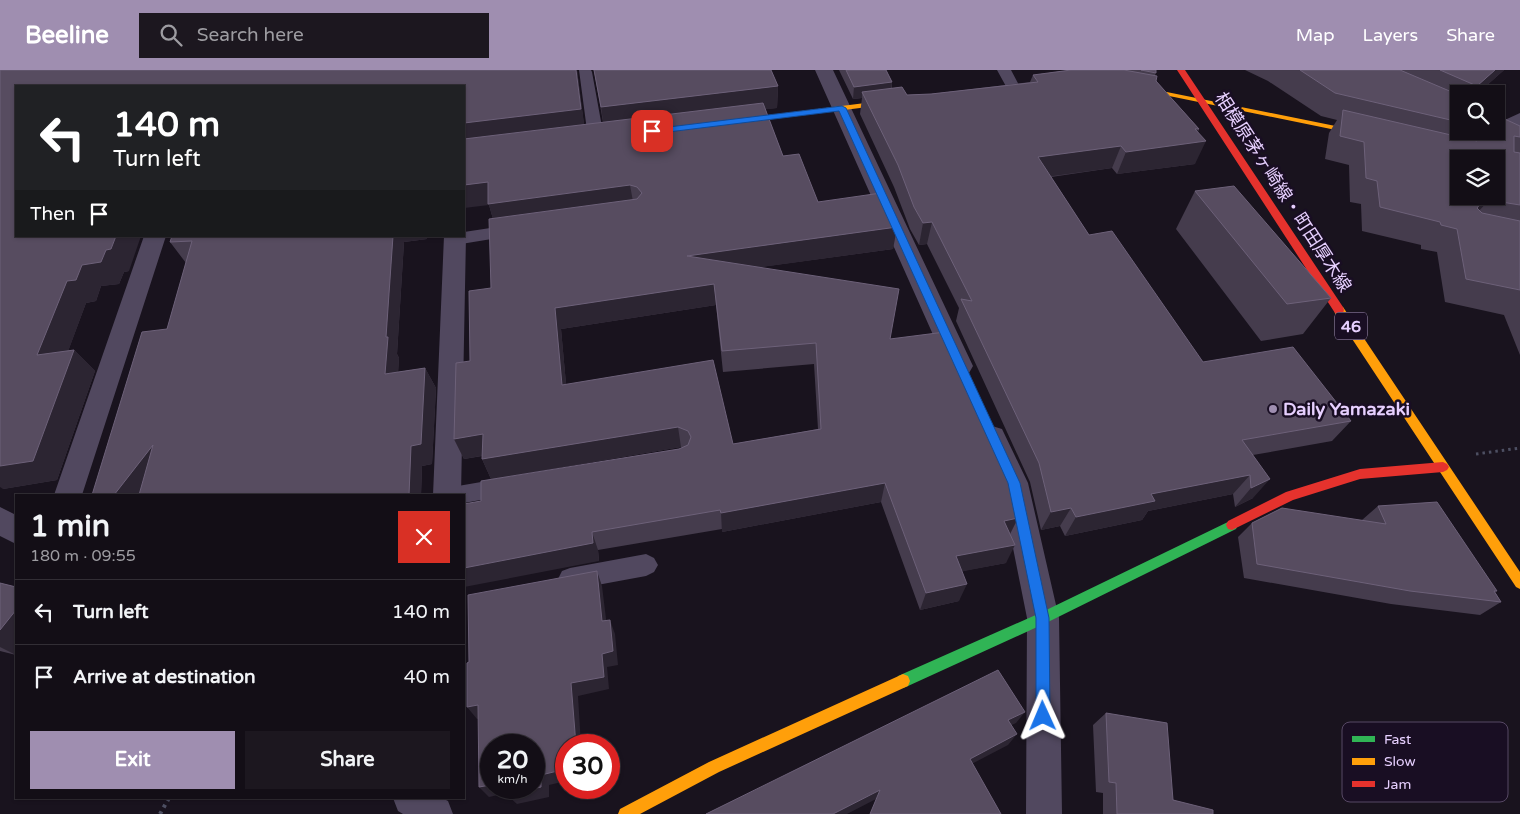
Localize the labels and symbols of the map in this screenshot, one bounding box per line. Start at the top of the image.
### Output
street label: 相模原茅ヶ崎線・町田厚木線 [1210,88,1356,296]
pin [631,110,673,152]
road number: 46 [1335,312,1367,340]
place label: Daily Yamazaki [1283,398,1410,420]
marker: Daily Yamazaki [1267,403,1279,415]
position arrow [1016,689,1068,741]
legend [1342,722,1508,802]
text: Fast [1384,731,1412,748]
speed limit sign: 30 [555,734,620,799]
text: Slow [1384,753,1416,770]
text: Jam [1384,776,1411,793]

